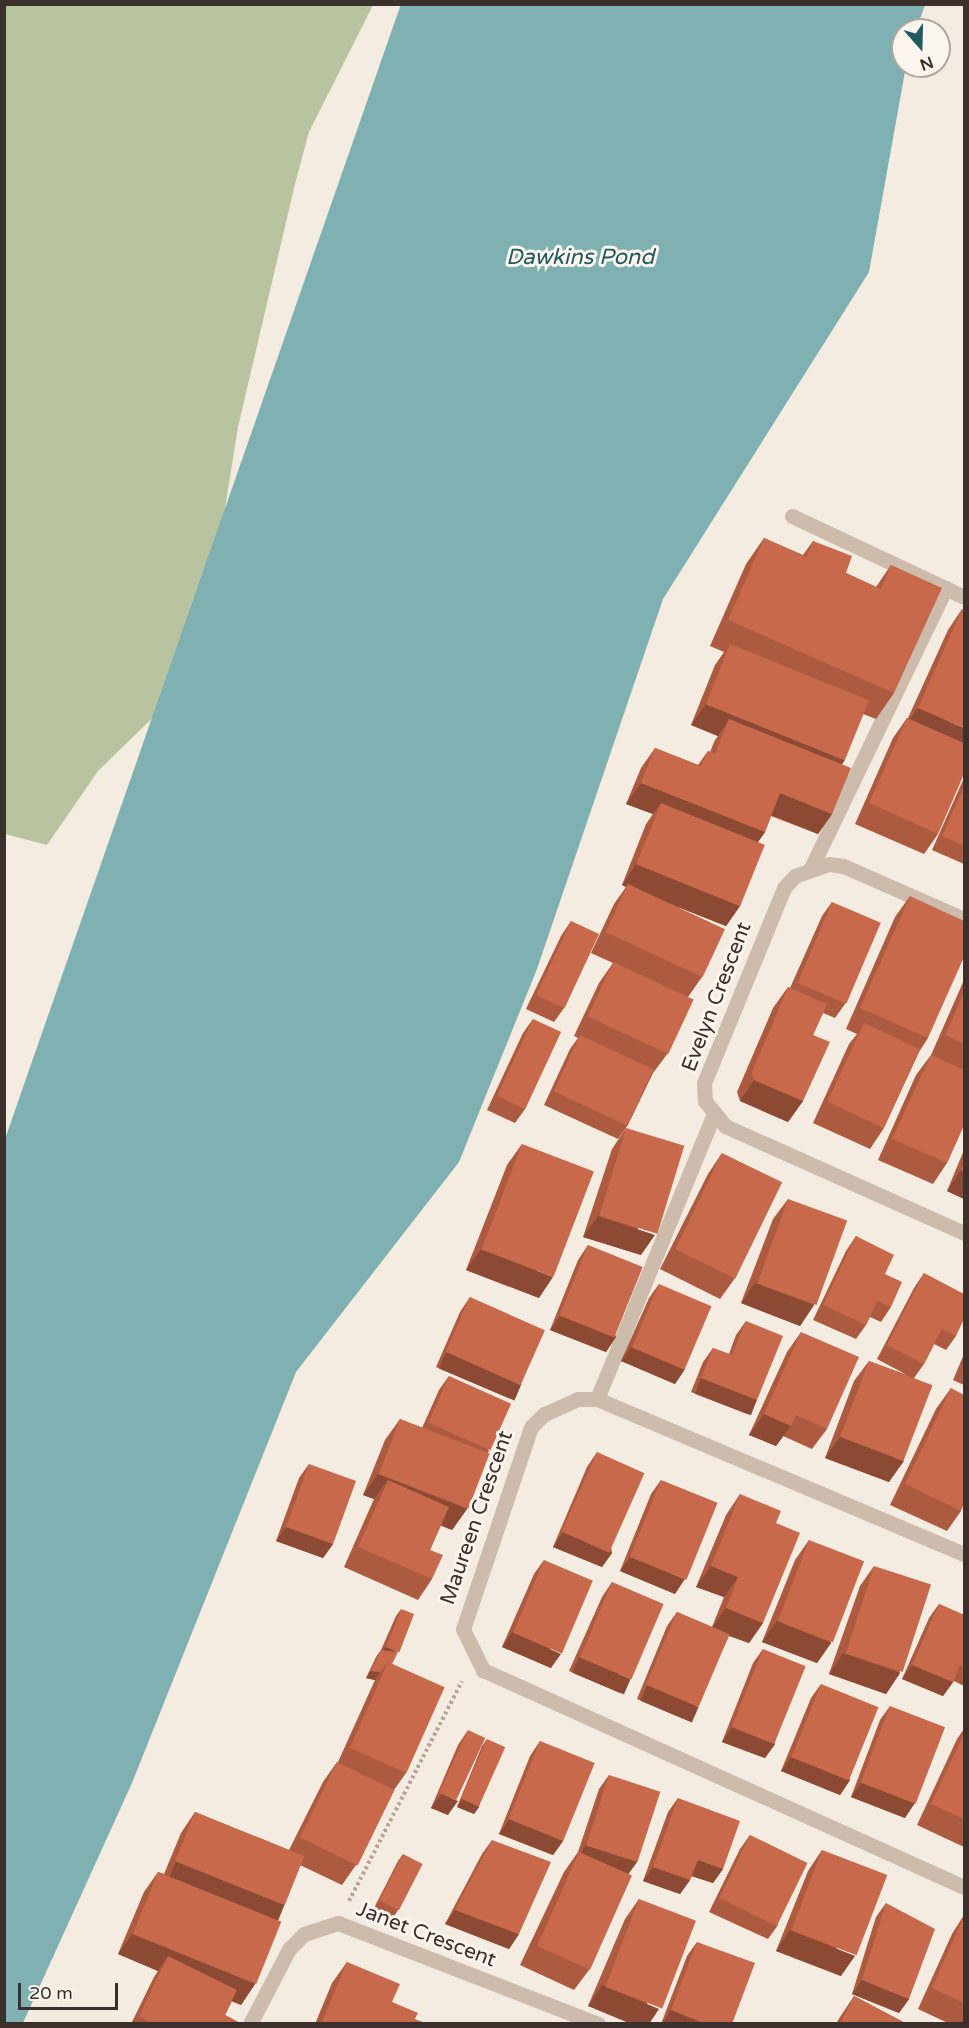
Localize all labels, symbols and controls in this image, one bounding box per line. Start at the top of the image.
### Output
north arrow [891,18,951,78]
text: N [917,51,936,75]
water label: Dawkins Pond [506,245,654,271]
street label: Evelyn Crescent [677,919,757,1075]
street label: Maureen Crescent [435,1428,519,1608]
street label: Janet Crescent [353,1897,499,1973]
scale bar [21,1971,122,2009]
text: 20 m [29,1982,73,2004]

